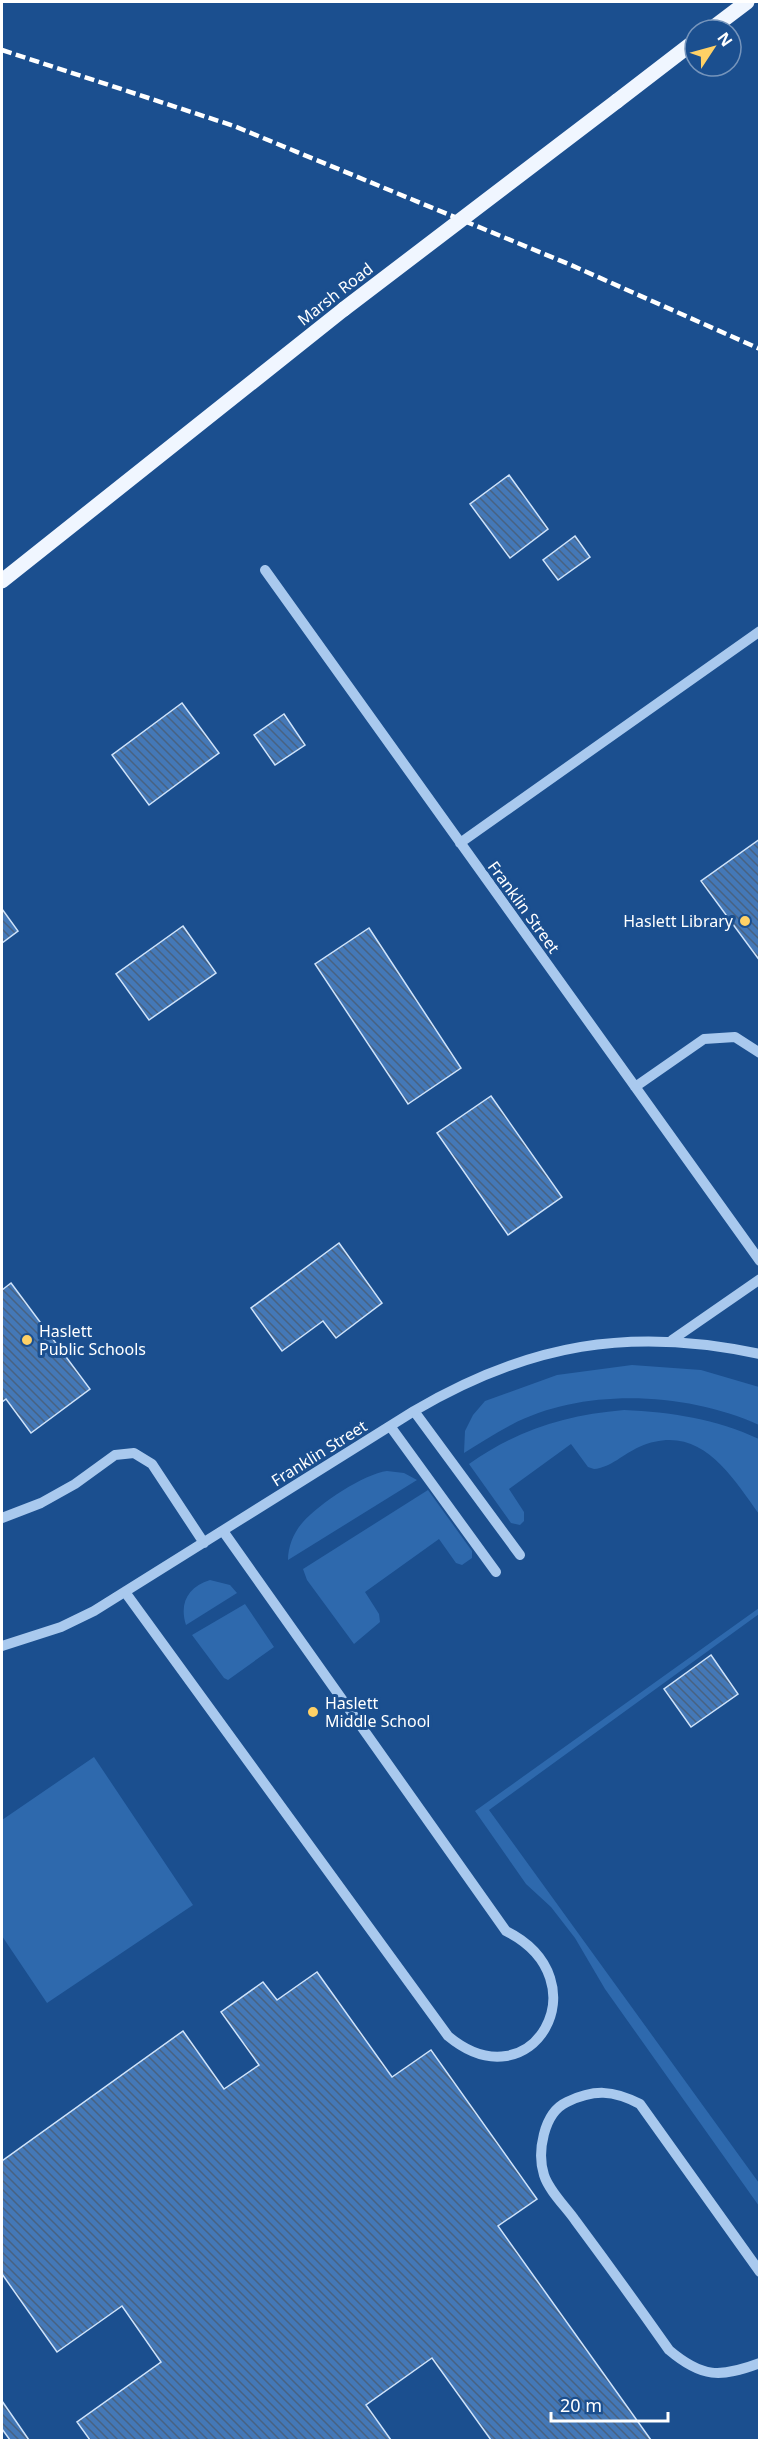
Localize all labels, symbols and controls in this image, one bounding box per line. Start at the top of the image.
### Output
north arrow [683,18,743,78]
text: N [712,27,738,51]
street label: Marsh Road [293,258,377,330]
street label: Franklin Street [483,856,565,958]
place label: Haslett Library [623,910,734,932]
marker: Haslett Library [738,914,752,928]
place label: Haslett Public Schools [39,1320,146,1360]
marker: Haslett Public Schools [20,1333,34,1347]
street label: Franklin Street [267,1415,371,1491]
place label: Haslett Middle School [325,1692,430,1732]
marker: Haslett Middle School [306,1705,320,1719]
scale bar [551,2385,668,2423]
text: 20 m [560,2393,602,2417]

